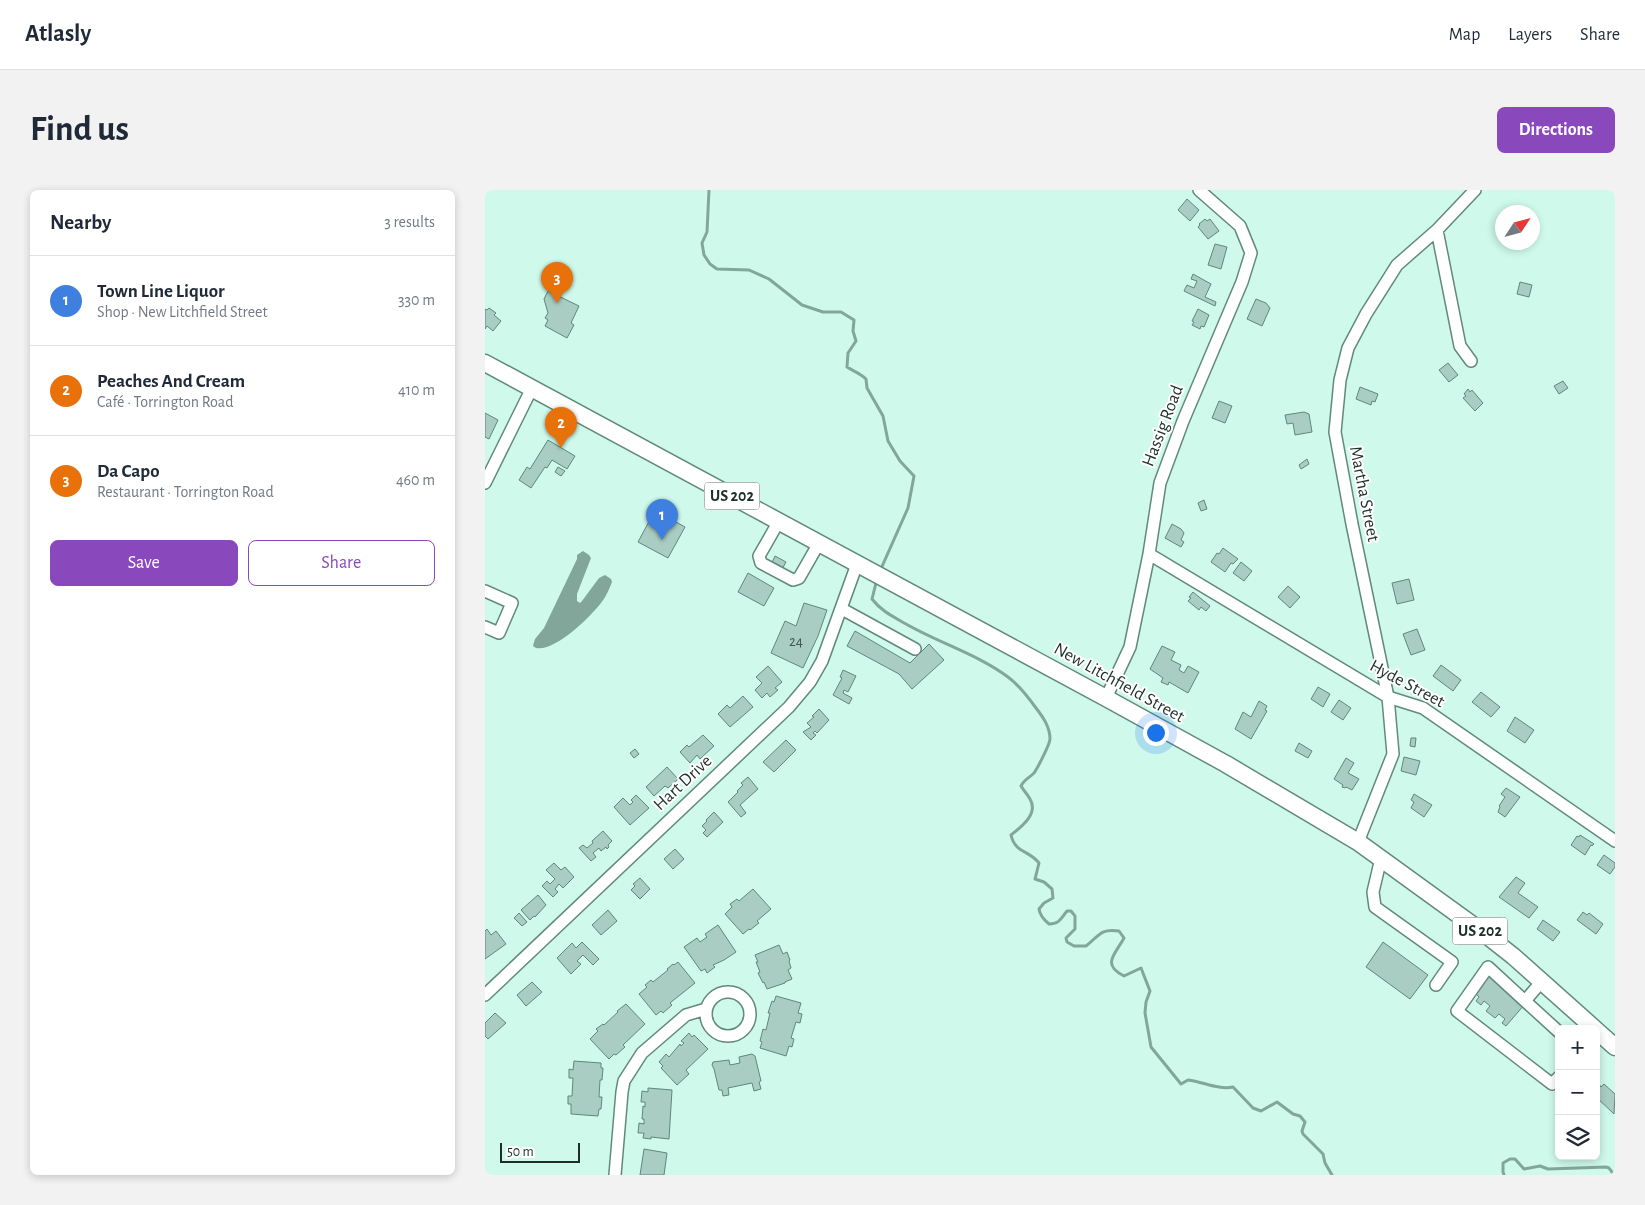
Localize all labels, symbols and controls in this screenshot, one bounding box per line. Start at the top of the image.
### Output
text: Atlasly [25,22,91,46]
text: Map [1449,26,1480,44]
text: Layers [1508,26,1552,44]
text: Share [1580,26,1620,44]
button: Directions [1497,107,1615,153]
text: Find us [30,112,129,147]
north arrow [1495,205,1540,250]
text: Nearby [50,212,111,233]
text: 3 results [384,214,435,230]
pin: 3 [541,262,573,303]
text: Town Line Liquor [97,282,225,301]
text: 1 [63,292,69,308]
text: 330 m [398,292,435,308]
text: Shop · New Litchfield Street [97,304,268,320]
text: Peaches And Cream [97,372,245,391]
text: 2 [62,382,70,398]
text: 410 m [398,382,435,398]
street label: Hassig Road [1139,383,1187,469]
text: Café · Torrington Road [97,394,233,410]
pin: 2 [545,407,577,448]
street label: Martha Street [1346,445,1382,543]
text: Da Capo [97,462,160,481]
text: 3 [63,472,69,488]
text: 460 m [396,472,435,488]
road number: US 202 [705,482,759,510]
text: Restaurant · Torrington Road [97,484,274,500]
pin: 1 [646,499,678,540]
button: Save [50,540,238,586]
button: Share [248,540,435,586]
house number: 24 [789,634,803,649]
street label: New Litchfield Street [1051,640,1188,726]
street label: Hyde Street [1367,657,1448,711]
your location [1143,720,1169,746]
street label: Hart Drive [651,752,715,814]
road number: US 202 [1453,918,1507,944]
map controls [1555,1025,1600,1160]
button: + [1555,1025,1600,1070]
button: − [1555,1070,1600,1115]
button: layers [1555,1115,1600,1160]
scale bar [500,1140,580,1163]
text: 50 m [507,1145,534,1159]

